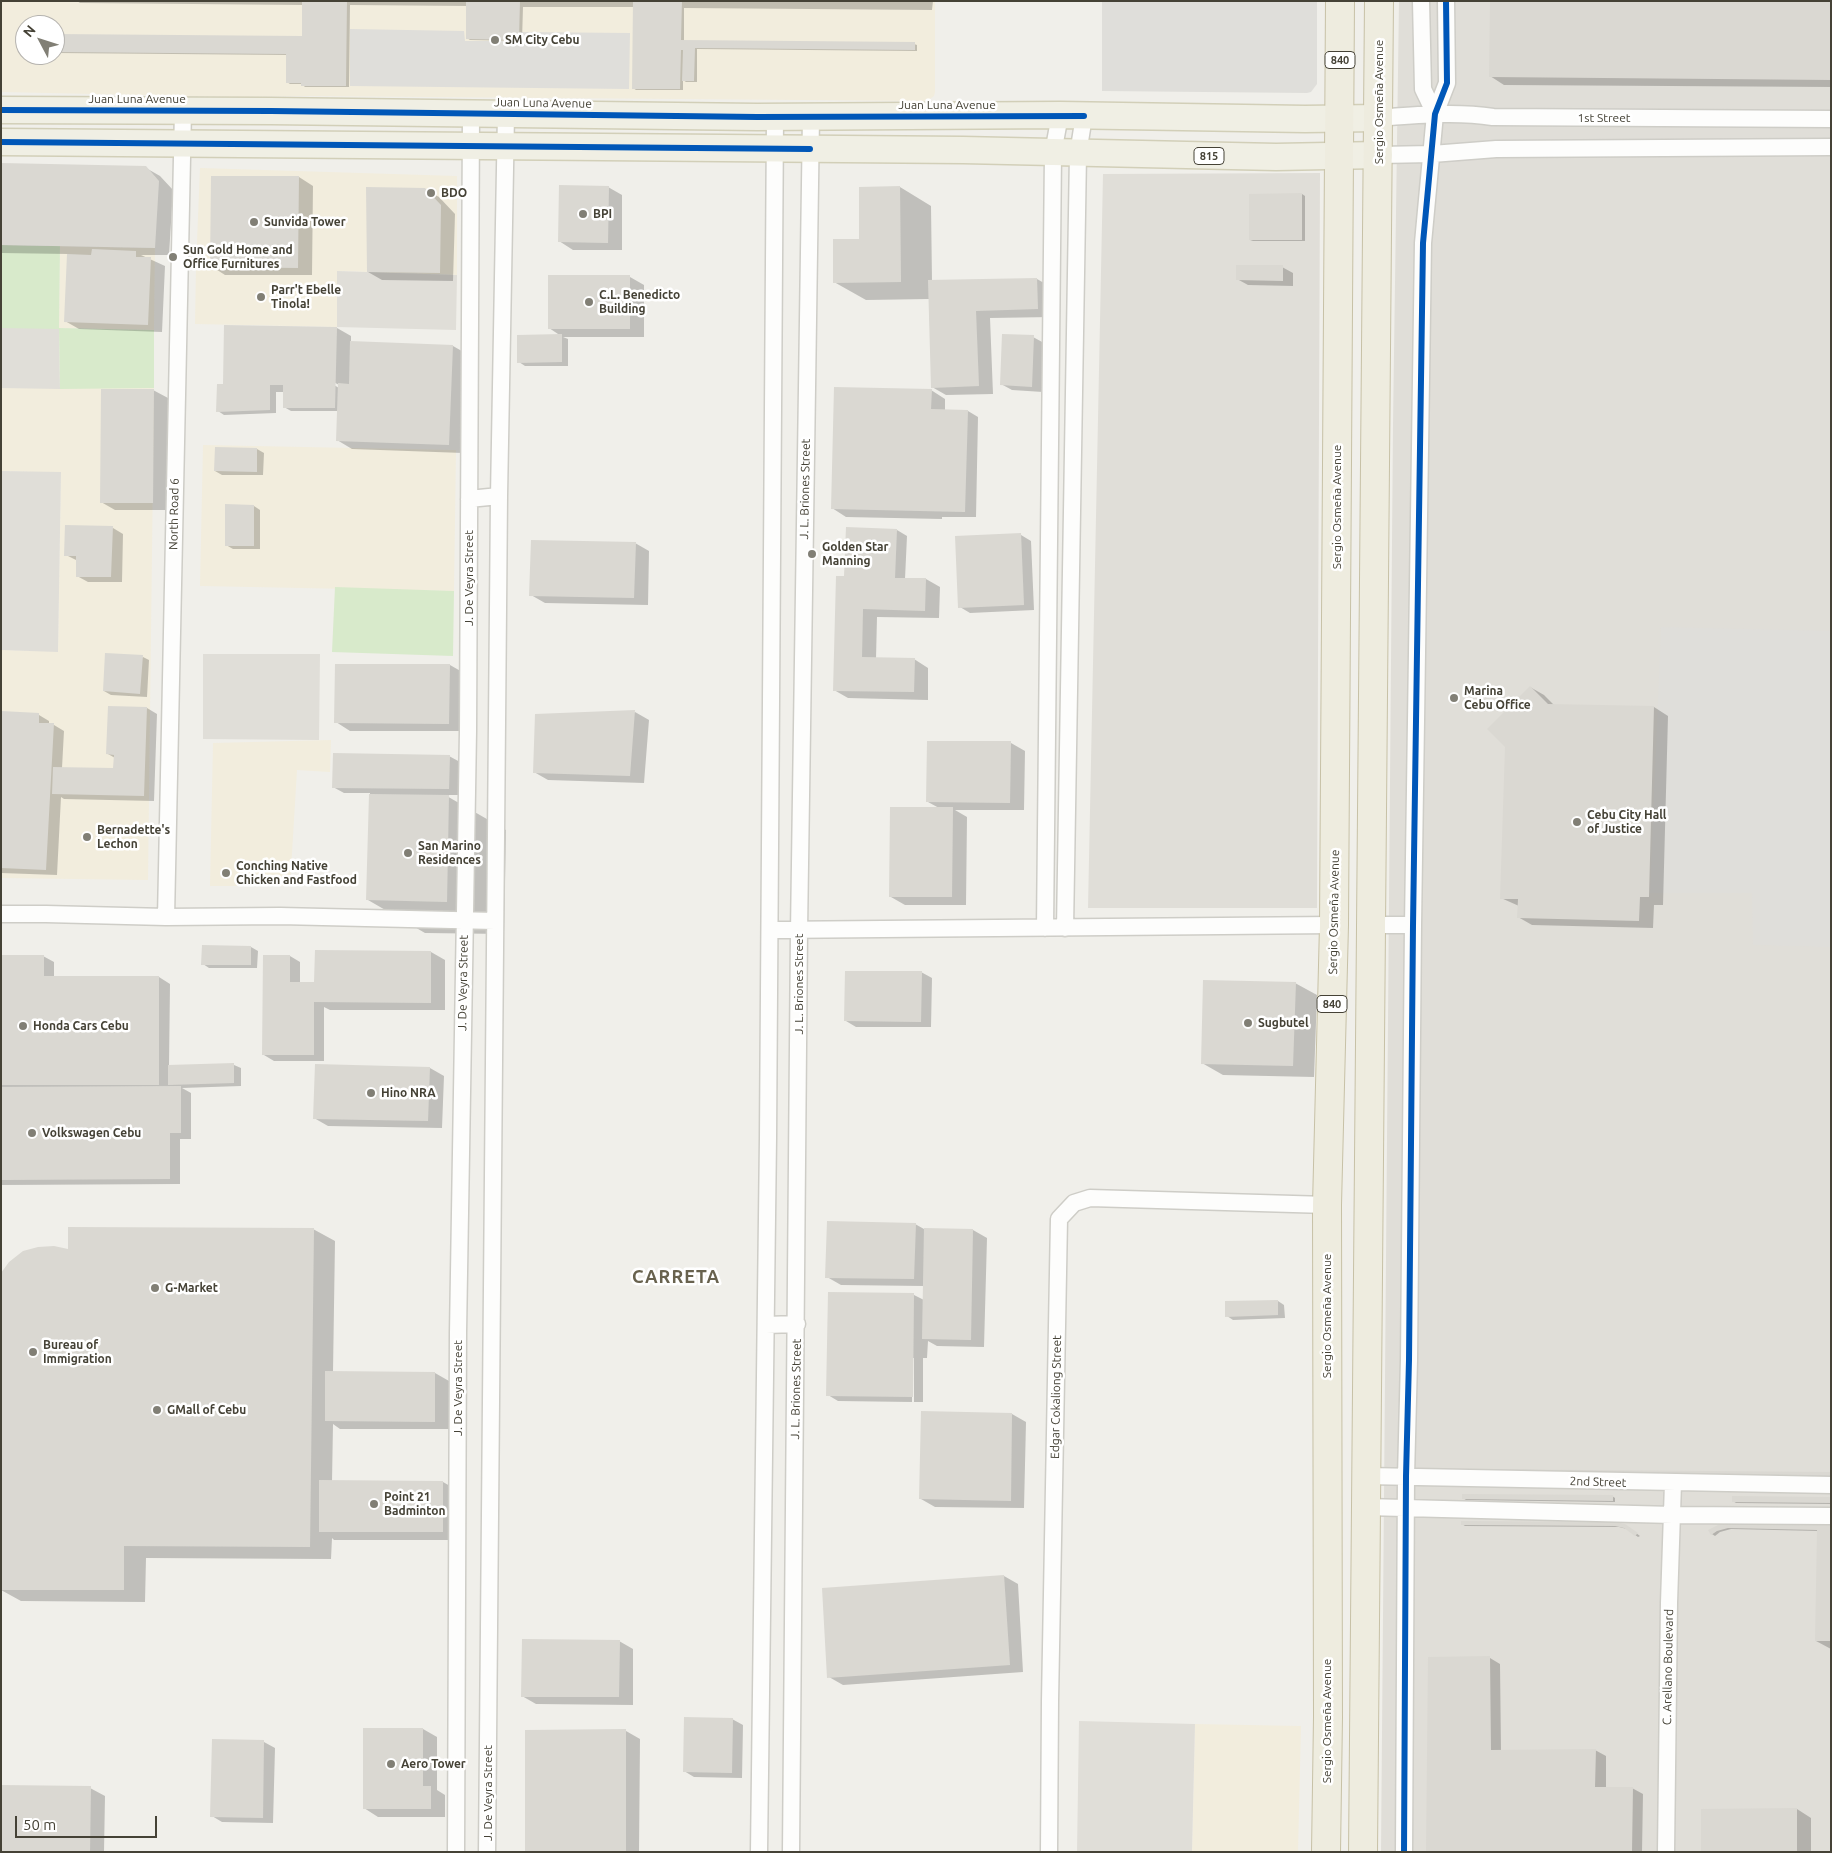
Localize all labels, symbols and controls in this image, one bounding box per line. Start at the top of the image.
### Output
north arrow [15,15,65,65]
text: N [20,22,39,40]
place label: SM City Cebu [505,33,580,47]
marker: SM City Cebu [489,34,501,46]
street label: Sergio Osmeña Avenue [1372,40,1386,164]
road number: 840 [1325,52,1355,68]
street label: Juan Luna Avenue [88,92,186,106]
street label: Juan Luna Avenue [494,95,592,111]
street label: Juan Luna Avenue [898,98,996,112]
street label: 1st Street [1578,111,1630,125]
road number: 815 [1194,148,1224,164]
place label: BDO [441,186,467,200]
marker: BDO [425,187,437,199]
place label: BPI [593,207,612,221]
marker: BPI [577,208,589,220]
place label: Sunvida Tower [264,215,346,229]
marker: Sunvida Tower [248,216,260,228]
place label: Sun Gold Home and Office Furnitures [183,243,293,271]
marker: Sun Gold Home and Office Furnitures [167,251,179,263]
place label: Parr't Ebelle Tinola! [271,283,341,311]
place label: C.L. Benedicto Building [599,288,680,316]
marker: Parr't Ebelle Tinola! [255,291,267,303]
marker: C.L. Benedicto Building [583,296,595,308]
street label: J. L. Briones Street [797,439,813,539]
street label: Sergio Osmeña Avenue [1330,445,1344,569]
street label: North Road 6 [166,478,182,550]
street label: J. De Veyra Street [462,530,476,626]
place label: Golden Star Manning [822,540,888,568]
marker: Golden Star Manning [806,548,818,560]
place label: Marina Cebu Office [1464,684,1531,712]
marker: Marina Cebu Office [1448,692,1460,704]
place label: Cebu City Hall of Justice [1587,808,1666,836]
marker: Cebu City Hall of Justice [1571,816,1583,828]
place label: Bernadette's Lechon [97,823,170,851]
marker: Bernadette's Lechon [81,831,93,843]
place label: San Marino Residences [418,839,481,867]
marker: San Marino Residences [402,847,414,859]
street label: Sergio Osmeña Avenue [1326,850,1342,974]
place label: Conching Native Chicken and Fastfood [236,859,357,887]
marker: Conching Native Chicken and Fastfood [220,867,232,879]
street label: J. L. Briones Street [792,934,806,1034]
street label: J. De Veyra Street [455,935,471,1031]
road number: 840 [1317,996,1347,1012]
place label: Sugbutel [1258,1016,1309,1030]
marker: Sugbutel [1242,1017,1254,1029]
place label: Honda Cars Cebu [33,1019,129,1033]
marker: Honda Cars Cebu [17,1020,29,1032]
place label: Hino NRA [381,1086,436,1100]
marker: Hino NRA [365,1087,377,1099]
place label: Volkswagen Cebu [42,1126,141,1140]
marker: Volkswagen Cebu [26,1127,38,1139]
street label: Sergio Osmeña Avenue [1320,1254,1334,1378]
district label: CARRETA [631,1266,721,1288]
place label: G-Market [165,1281,218,1295]
marker: G-Market [149,1282,161,1294]
street label: Edgar Cokaliong Street [1048,1335,1064,1459]
place label: Bureau of Immigration [43,1338,112,1366]
street label: J. L. Briones Street [788,1339,804,1439]
street label: J. De Veyra Street [451,1340,465,1436]
marker: Bureau of Immigration [27,1346,39,1358]
place label: GMall of Cebu [167,1403,246,1417]
marker: GMall of Cebu [151,1404,163,1416]
street label: 2nd Street [1569,1474,1627,1490]
place label: Point 21 Badminton [384,1490,446,1518]
marker: Point 21 Badminton [368,1498,380,1510]
street label: C. Arellano Boulevard [1660,1609,1676,1725]
street label: Sergio Osmeña Avenue [1320,1659,1334,1783]
street label: J. De Veyra Street [481,1745,495,1841]
place label: Aero Tower [401,1757,466,1771]
marker: Aero Tower [385,1758,397,1770]
scale bar [18,1806,160,1838]
text: 50 m [23,1816,56,1833]

